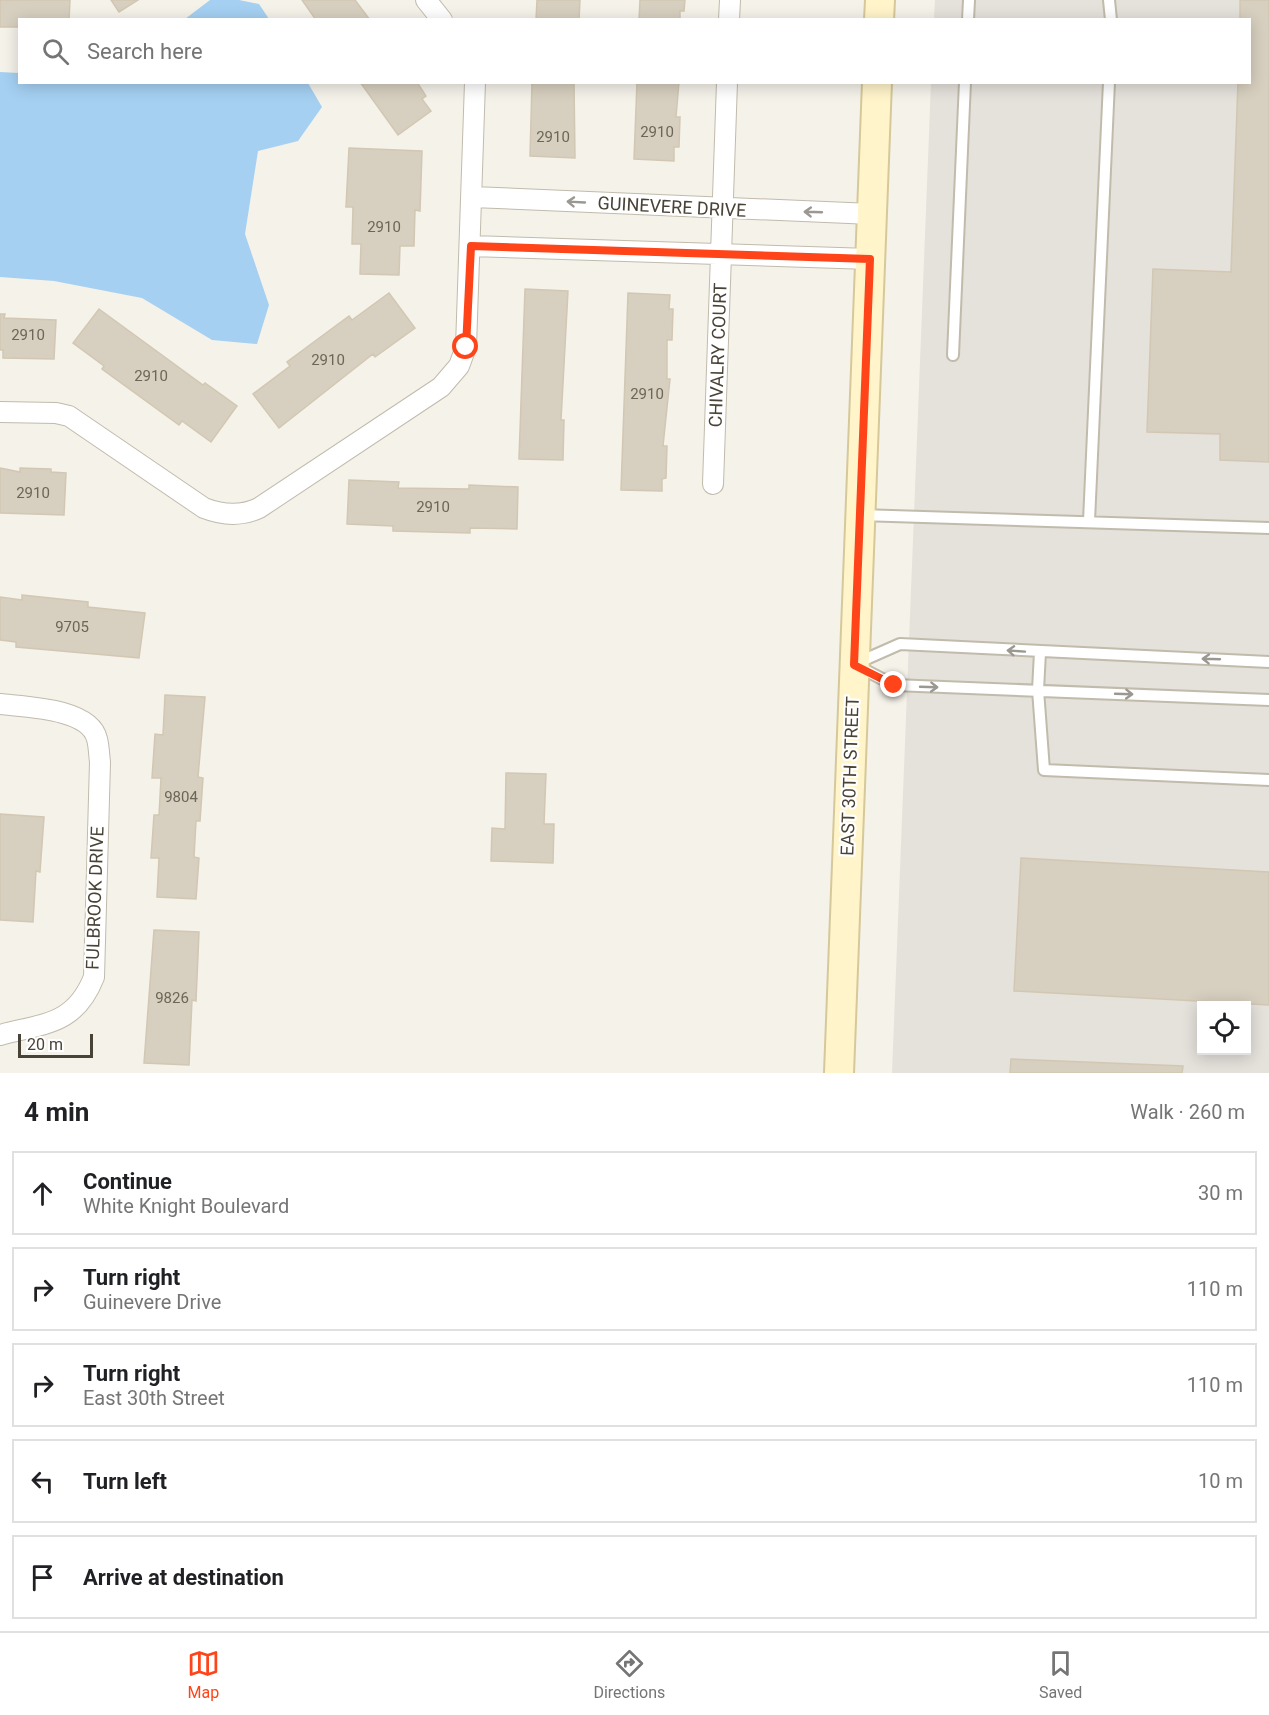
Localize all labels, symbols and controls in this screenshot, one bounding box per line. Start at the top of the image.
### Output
search box [18,18,1251,84]
icon: search [39,35,72,68]
text: Search here [87,39,203,64]
house number: 2910 [640,123,674,141]
house number: 2910 [536,128,570,146]
street label: GUINEVERE DRIVE [597,192,747,221]
one-way arrow [567,197,587,208]
one-way arrow [804,206,824,218]
house number: 2910 [367,218,401,236]
street label: CHIVALRY COURT [704,282,731,428]
house number: 2910 [11,326,45,344]
route start [452,333,478,359]
house number: 2910 [311,351,345,369]
house number: 2910 [134,367,168,385]
house number: 2910 [630,385,664,403]
house number: 2910 [16,484,50,502]
house number: 2910 [416,498,450,516]
house number: 9705 [55,618,89,636]
one-way arrow [1006,645,1026,656]
one-way arrow [1201,654,1221,665]
route end [880,671,906,697]
one-way arrow [918,681,938,692]
one-way arrow [1113,688,1133,699]
street label: EAST 30TH STREET [836,696,863,856]
house number: 9804 [164,788,198,806]
street label: FULBROOK DRIVE [82,826,108,970]
house number: 9826 [155,989,189,1007]
map controls [1197,1001,1251,1055]
button: locate [1197,1001,1251,1055]
scale bar [18,1031,93,1058]
text: 20 m [27,1035,63,1054]
text: 4 min [24,1097,89,1127]
text: Walk · 260 m [1130,1100,1245,1124]
text: Continue [83,1169,172,1194]
icon: ahead [26,1177,59,1210]
text: 30 m [1198,1181,1243,1205]
text: White Knight Boulevard [83,1194,289,1218]
text: Turn right [83,1265,180,1290]
icon: right [26,1273,59,1306]
text: 110 m [1187,1277,1243,1301]
text: Guinevere Drive [83,1290,221,1314]
text: Turn right [83,1361,180,1386]
icon: right [26,1369,59,1402]
text: 110 m [1187,1373,1243,1397]
text: East 30th Street [83,1386,225,1410]
icon: left [26,1465,59,1498]
text: Turn left [83,1469,167,1494]
text: 10 m [1198,1469,1243,1493]
icon: arrive [26,1561,59,1594]
text: Arrive at destination [83,1565,284,1590]
tab: Map [187,1647,220,1702]
tab: Directions [593,1647,665,1702]
tab: Saved [1039,1647,1082,1702]

